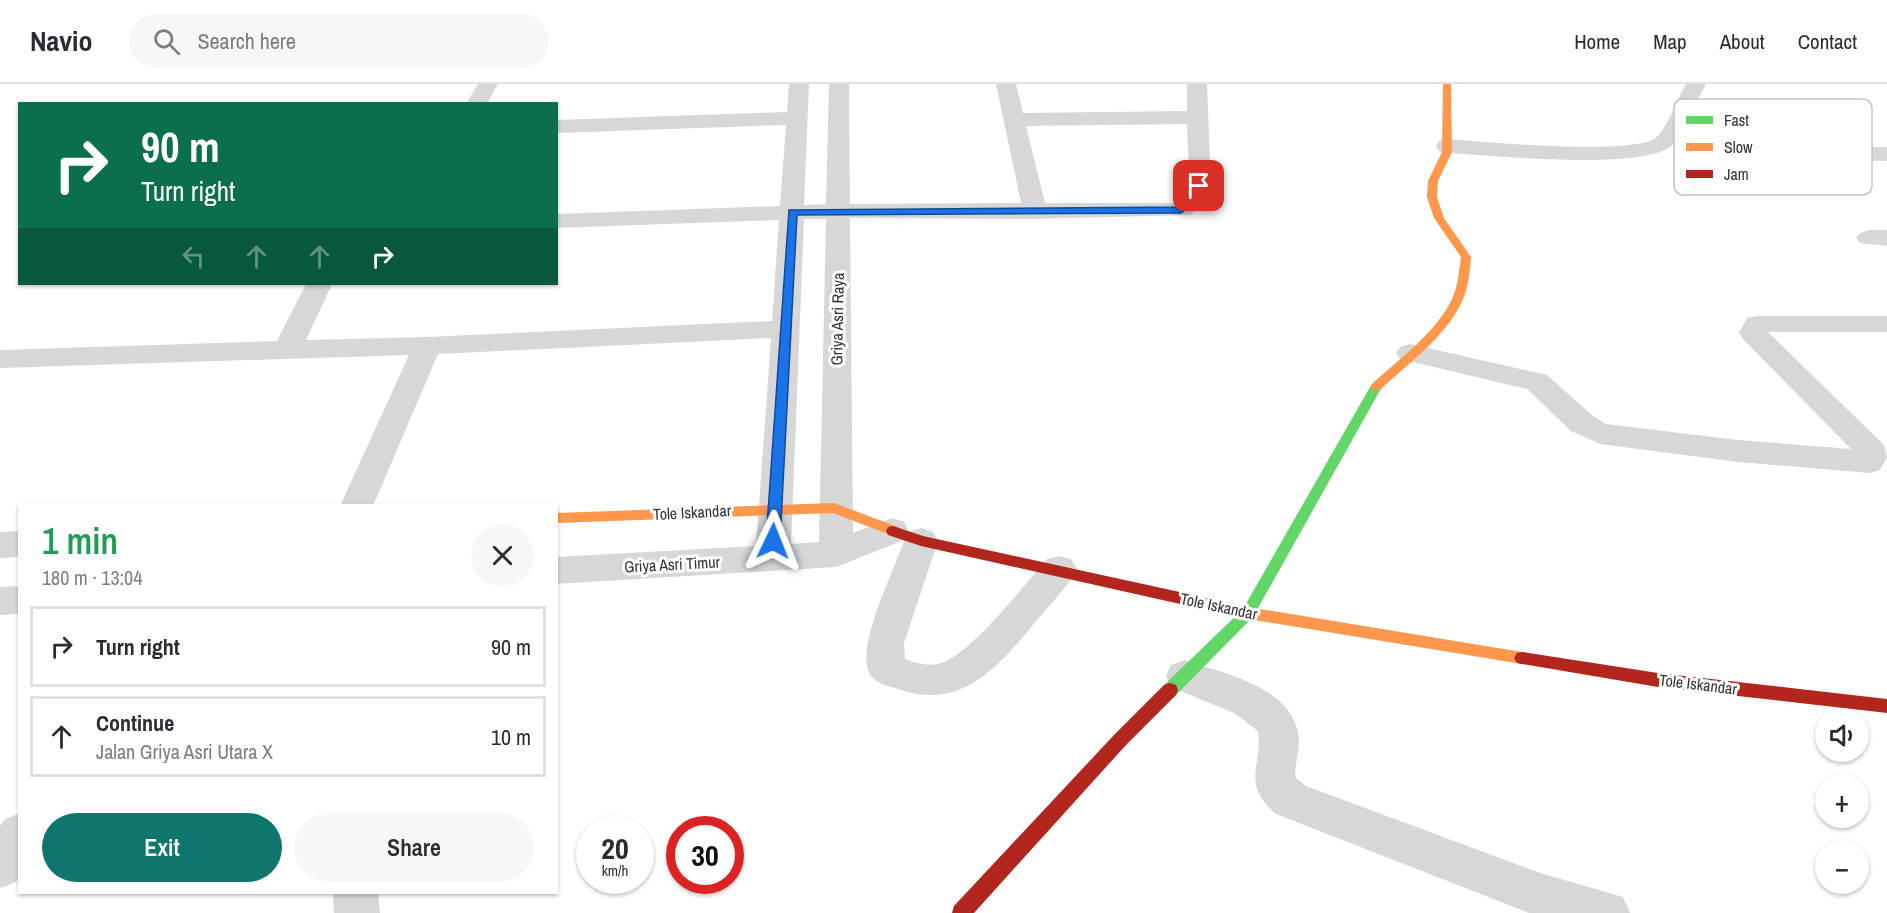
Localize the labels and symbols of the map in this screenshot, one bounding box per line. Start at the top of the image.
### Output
legend [1674,99,1872,195]
text: Fast [1724,109,1749,131]
text: Slow [1724,136,1753,158]
pin [1173,160,1224,211]
text: Jam [1724,163,1749,185]
street label: Griya Asri Raya [825,272,849,365]
street label: Tole Iskandar [652,499,732,525]
position arrow [741,509,805,573]
street label: Griya Asri Timur [624,550,721,577]
street label: Tole Iskandar [1179,587,1260,625]
street label: Tole Iskandar [1658,668,1739,700]
speed limit sign: 30 [666,816,744,894]

